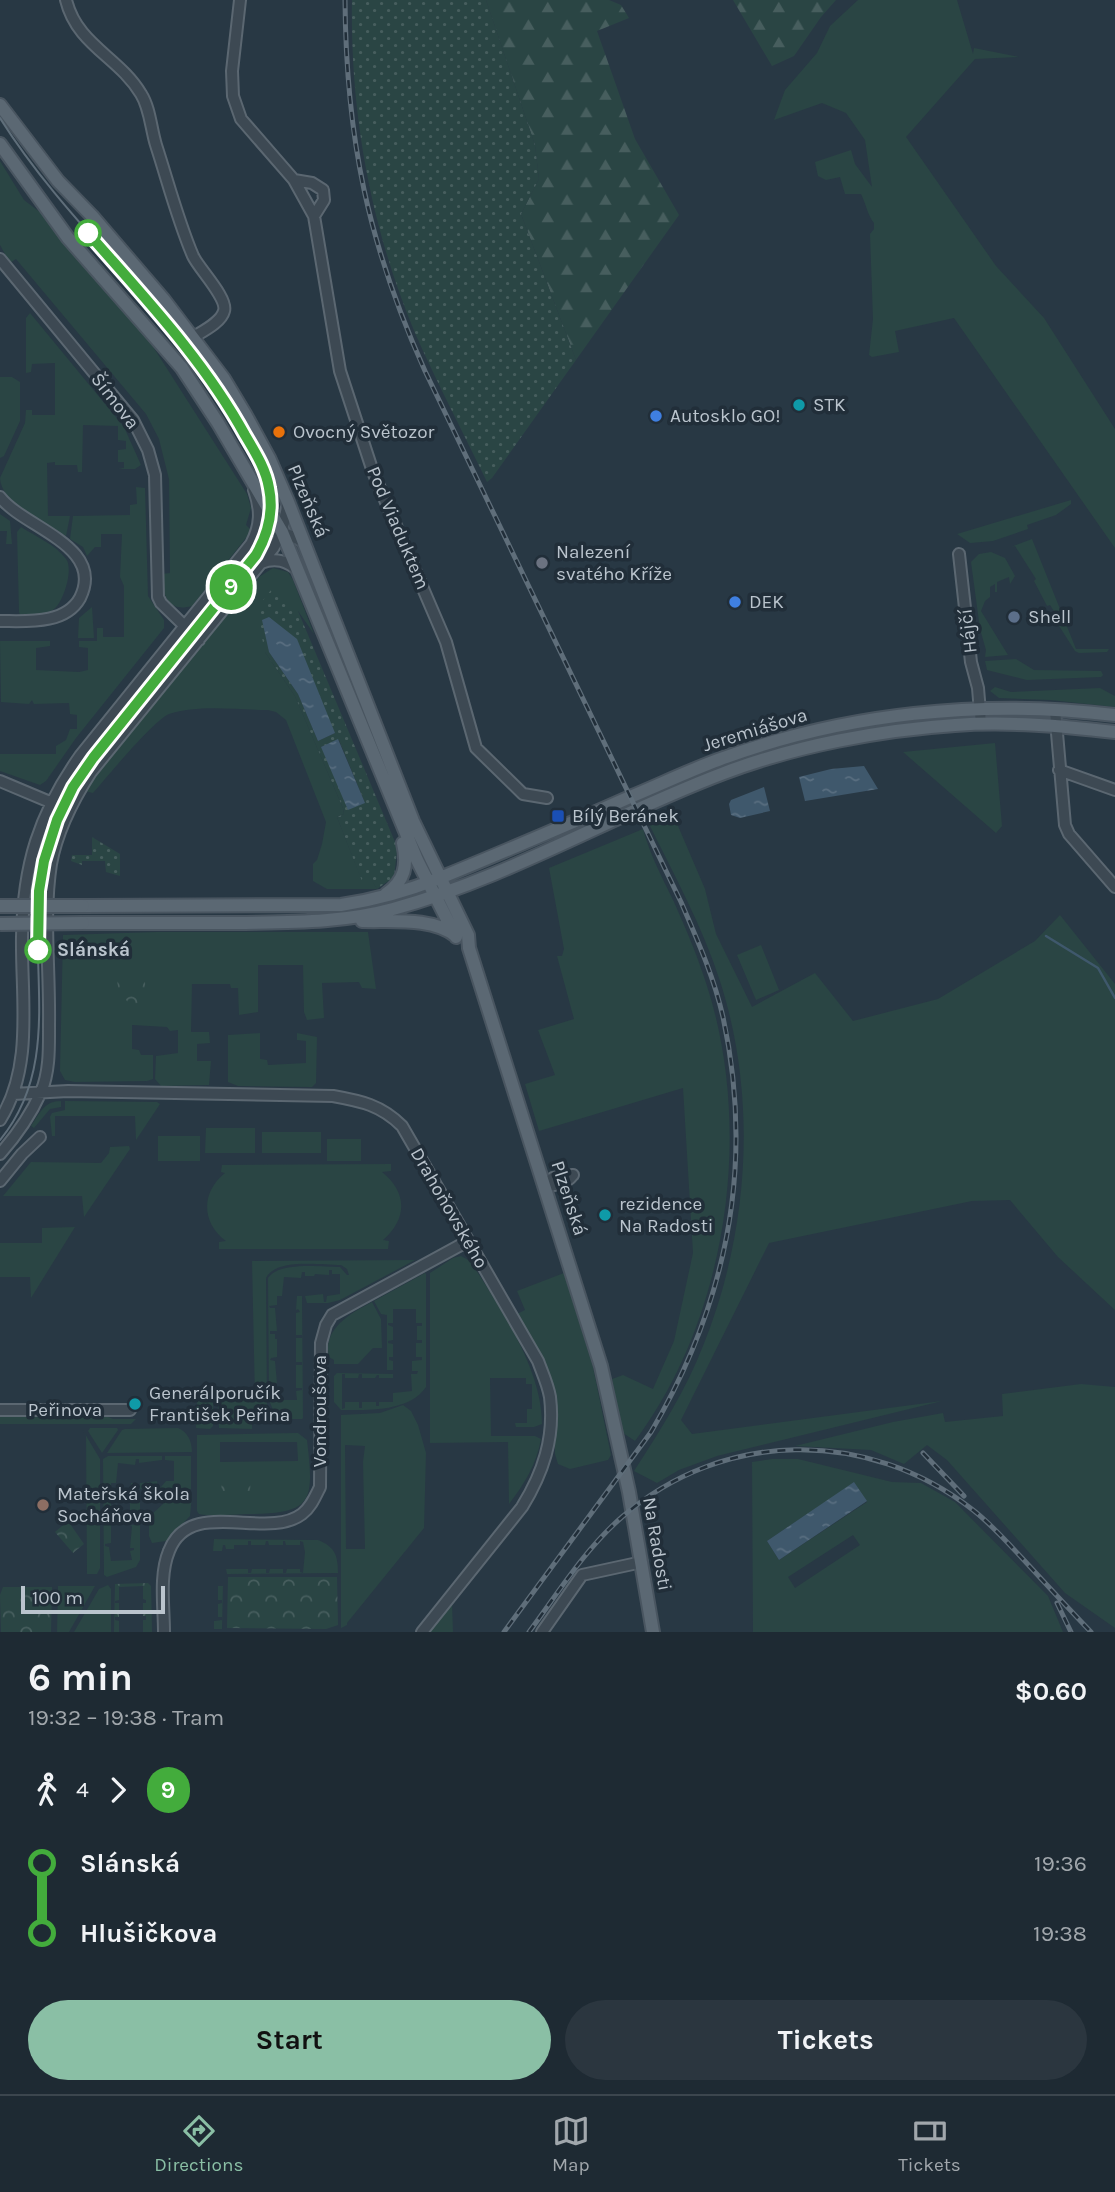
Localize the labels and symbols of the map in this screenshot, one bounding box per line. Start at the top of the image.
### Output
unlabelled marker [75,220,101,246]
street label: Šímova [86,368,144,434]
place label: STK [813,394,846,416]
marker: STK [791,397,807,413]
place label: Autosklo GO! [670,405,781,427]
marker: Autosklo GO! [648,408,664,424]
place label: Ovocný Světozor [293,421,435,443]
marker: Ovocný Světozor [271,424,287,440]
street label: Plzeňská [283,461,333,541]
street label: Pod Viaduktem [362,463,434,593]
place label: Nalezení svatého Kříže [556,541,672,585]
marker: Nalezení svatého Kříže [534,555,550,571]
line badge: 9 [208,564,254,610]
place label: DEK [749,591,784,613]
marker: DEK [727,594,743,610]
place label: Shell [1028,606,1071,628]
street label: Hájčí [954,607,982,654]
marker: Shell [1006,609,1022,625]
street label: Jeremiášova [700,704,810,756]
place label: Bílý Beránek [572,805,679,827]
marker: Bílý Beránek [550,808,566,824]
marker: Slánská [25,937,51,963]
place label: Slánská [57,939,130,961]
street label: Drahoňovského [406,1144,492,1272]
street label: Plzeňská [547,1158,591,1238]
place label: rezidence Na Radosti [619,1193,714,1237]
marker: rezidence Na Radosti [597,1207,613,1223]
street label: Vondroušova [309,1355,331,1467]
place label: Generálporučík František Peřina [149,1382,290,1426]
marker: Generálporučík František Peřina [127,1396,143,1412]
street label: Peřinova [28,1399,102,1421]
place label: Mateřská škola Socháňova [57,1483,190,1527]
street label: Na Radosti [638,1496,676,1592]
marker: Mateřská škola Socháňova [35,1497,51,1513]
scale bar [21,1583,164,1615]

